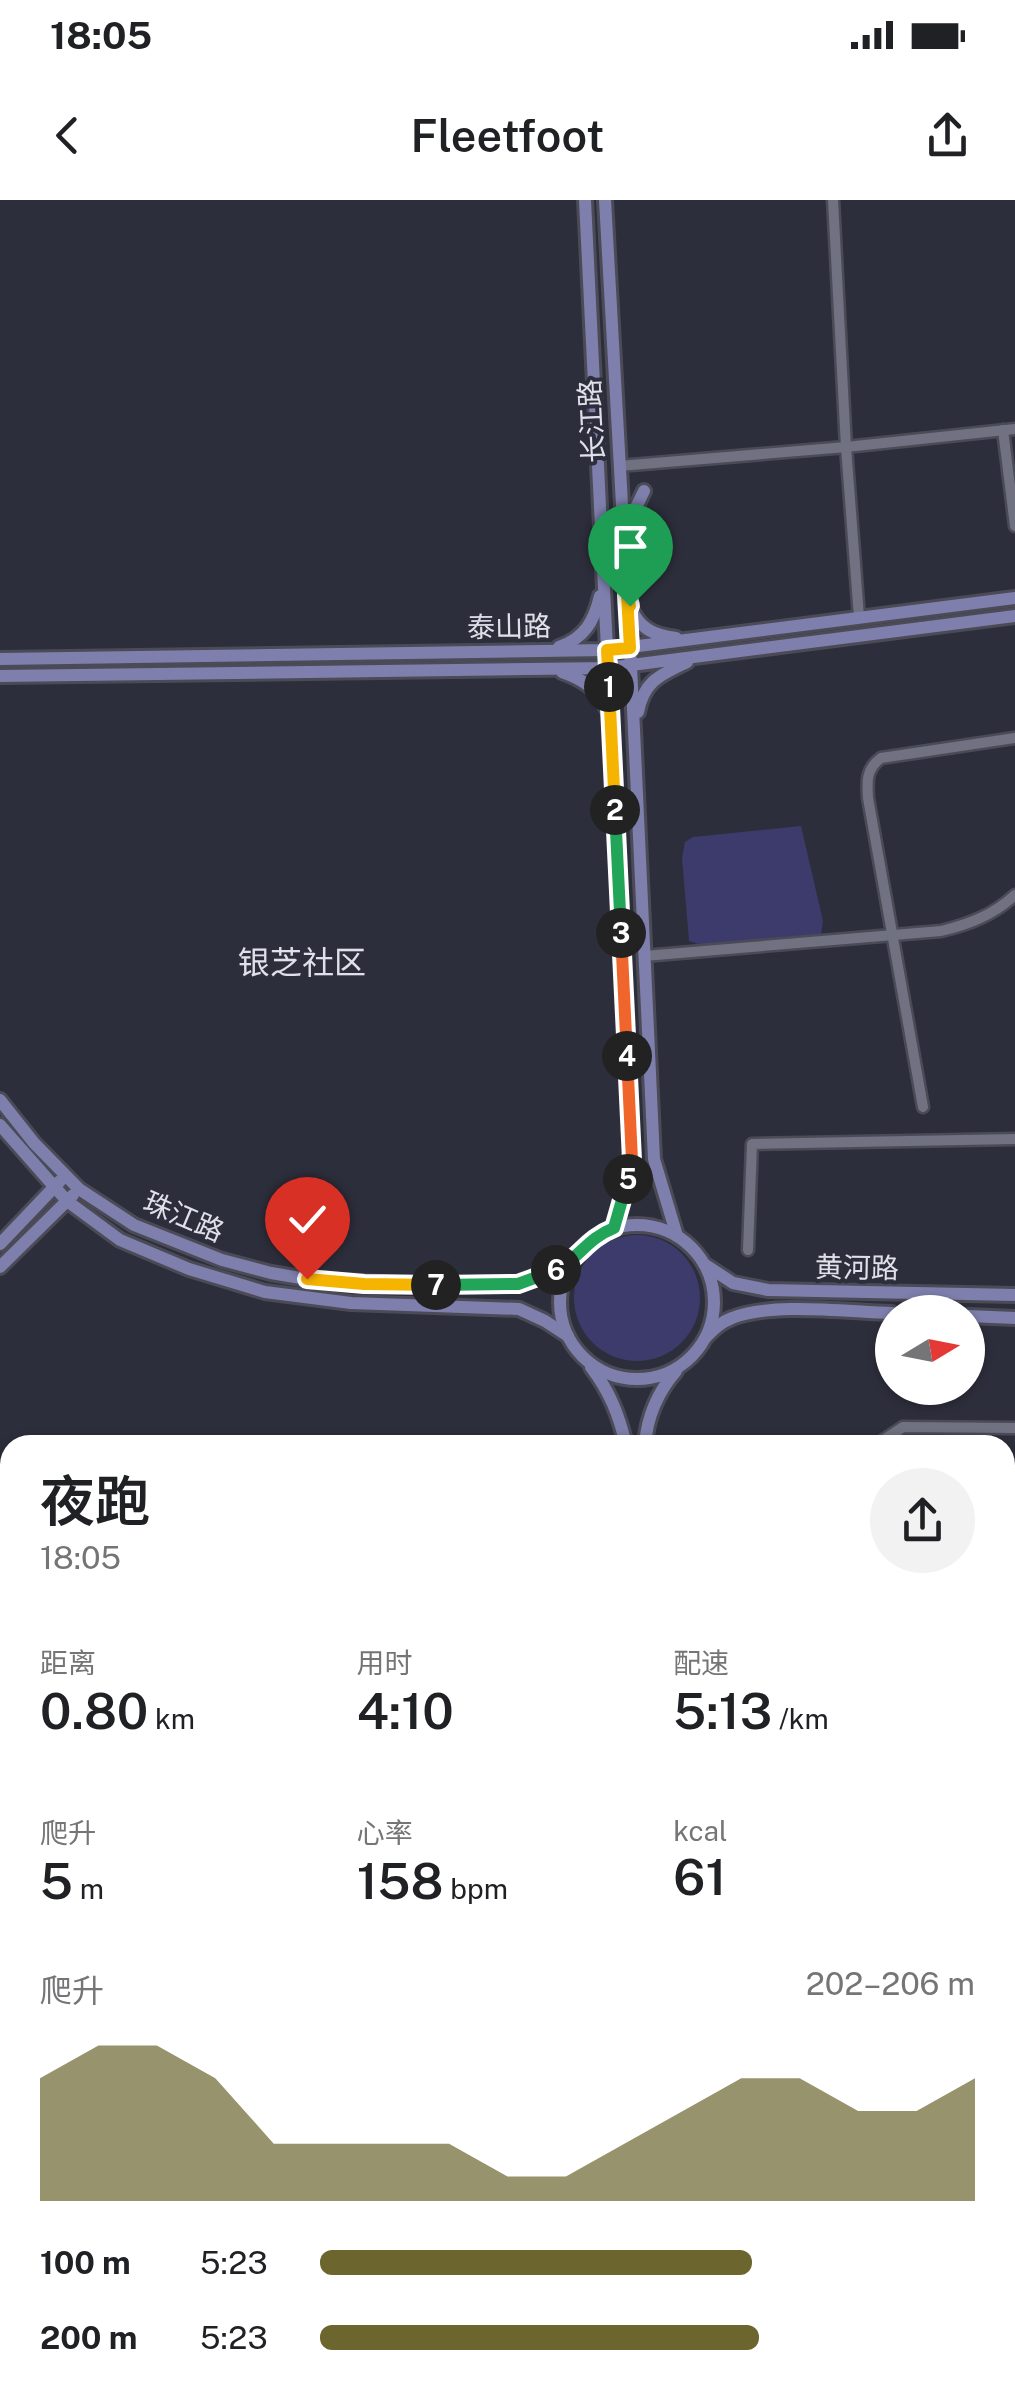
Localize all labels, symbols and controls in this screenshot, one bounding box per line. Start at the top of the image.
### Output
text: 18:05 [50,13,152,58]
icon: back [40,108,95,163]
icon: share [920,108,975,163]
text: Fleetfoot [411,109,604,162]
street label: 长江路 [572,378,610,464]
pin [588,504,673,607]
icon: arrive [603,519,658,574]
street label: 泰山路 [467,609,551,643]
pin: 1 [584,662,634,712]
text: 1 [603,670,615,703]
pin: 2 [590,785,640,835]
text: 2 [606,793,624,826]
pin: 3 [596,908,646,958]
text: 3 [612,916,630,949]
district label: 银芝社区 [238,944,366,981]
pin: 4 [602,1031,652,1081]
text: 4 [618,1039,636,1072]
pin: 5 [603,1154,653,1204]
text: 5 [619,1162,637,1195]
pin [265,1177,350,1280]
street label: 珠江路 [139,1184,229,1248]
icon: check [280,1192,335,1247]
pin: 6 [531,1245,581,1295]
street label: 黄河路 [815,1250,899,1284]
text: 6 [547,1253,565,1286]
pin: 7 [411,1260,461,1310]
text: 7 [427,1268,445,1301]
north arrow [875,1295,985,1405]
map controls [875,1295,985,1405]
button: share [870,1468,975,1573]
text: 夜跑 [40,1469,150,1533]
text: 18:05 [40,1539,121,1576]
text: 距离 [40,1646,96,1679]
text: 用时 [357,1646,413,1679]
text: 配速 [673,1646,729,1679]
text: 0.80 [40,1681,148,1740]
text: 4:10 [357,1681,454,1740]
text: 5:13 [673,1681,772,1740]
text: km [148,1702,195,1735]
text: /km [772,1702,829,1735]
text: kcal [673,1814,727,1847]
text: 爬升 [40,1816,96,1849]
text: 心率 [357,1816,413,1849]
text: 61 [673,1847,726,1906]
text: 5 [40,1851,73,1910]
text: 158 [357,1851,444,1910]
text: m [73,1872,104,1905]
text: bpm [444,1872,508,1905]
text: 202–206 m [806,1965,975,2002]
text: 爬升 [40,1972,104,2009]
text: 100 m [40,2244,131,2281]
text: 5:23 [200,2244,268,2281]
text: 200 m [40,2319,137,2356]
text: 5:23 [200,2319,268,2356]

